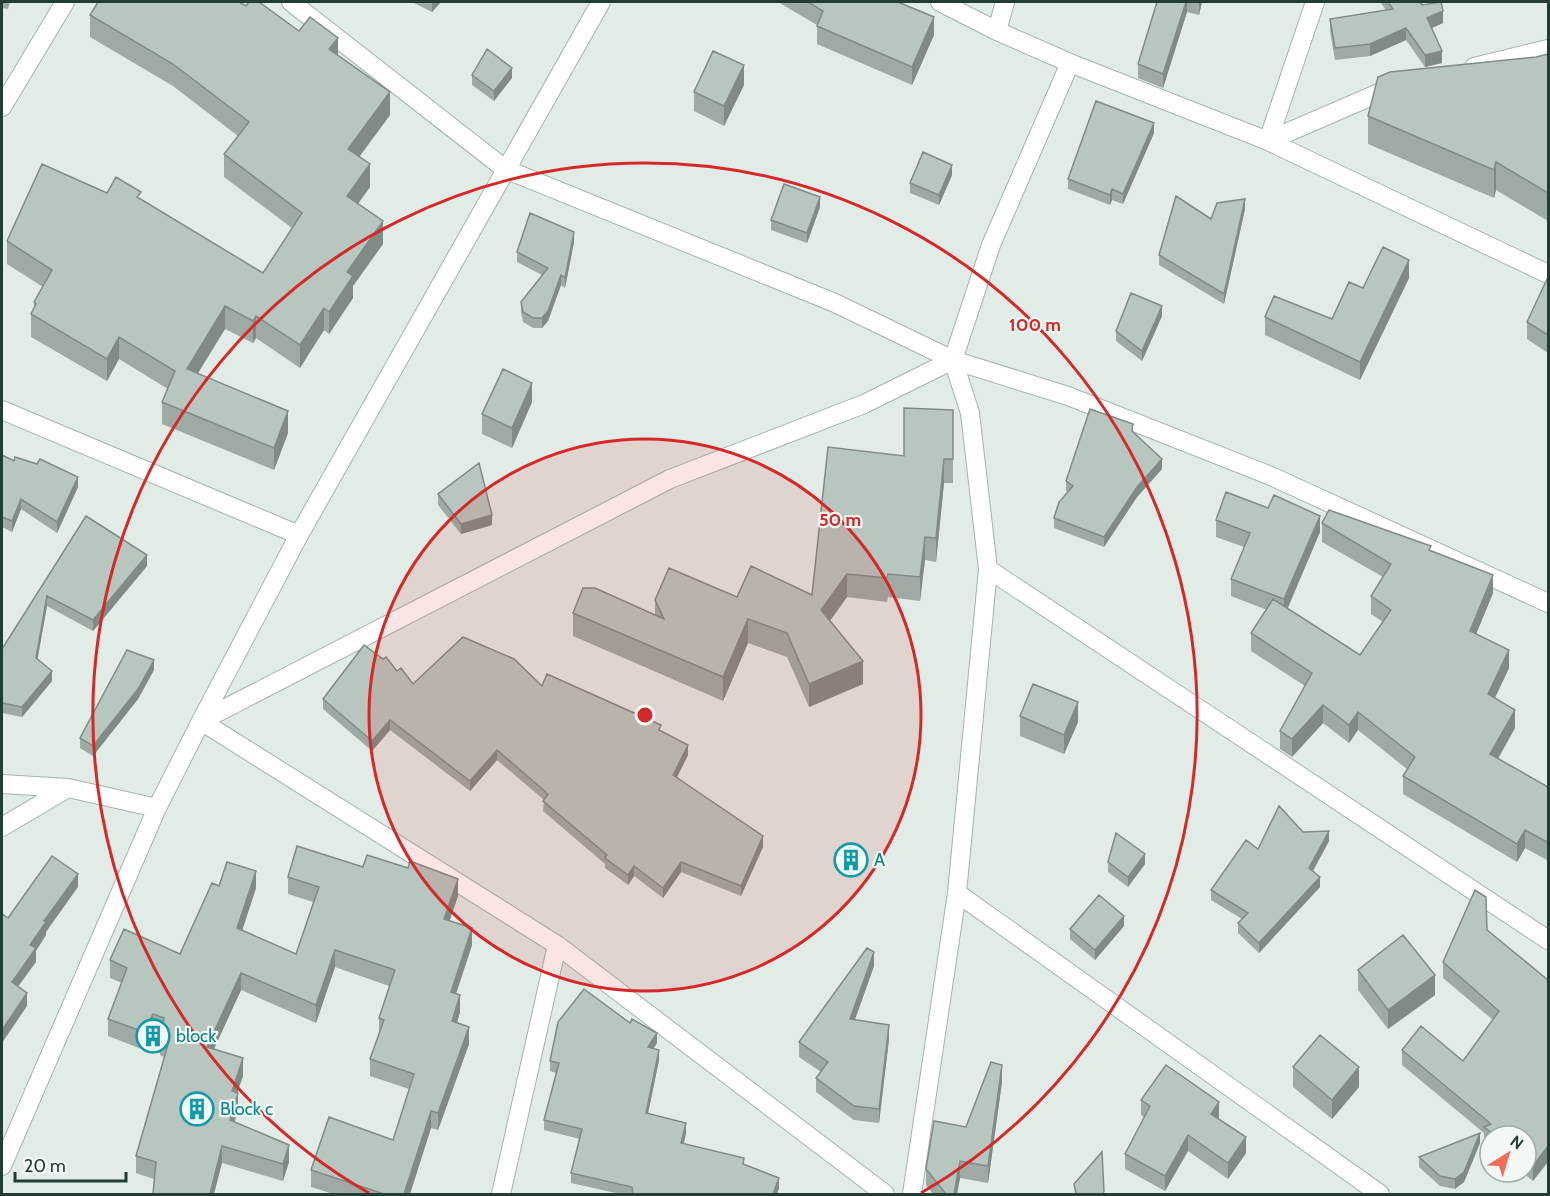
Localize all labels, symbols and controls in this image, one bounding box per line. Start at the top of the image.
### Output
text: 100 m [1009,314,1061,336]
text: 50 m [819,509,861,531]
centre of rings [635,705,655,725]
building icon: A [833,842,869,878]
place label: A [874,849,885,871]
building icon: block [135,1018,171,1054]
place label: block [176,1025,217,1047]
building icon: Block c [179,1091,215,1127]
place label: Block c [220,1098,273,1120]
north arrow [1478,1124,1538,1184]
text: N [1506,1131,1527,1153]
scale bar [15,1145,126,1183]
text: 20 m [24,1155,66,1177]

